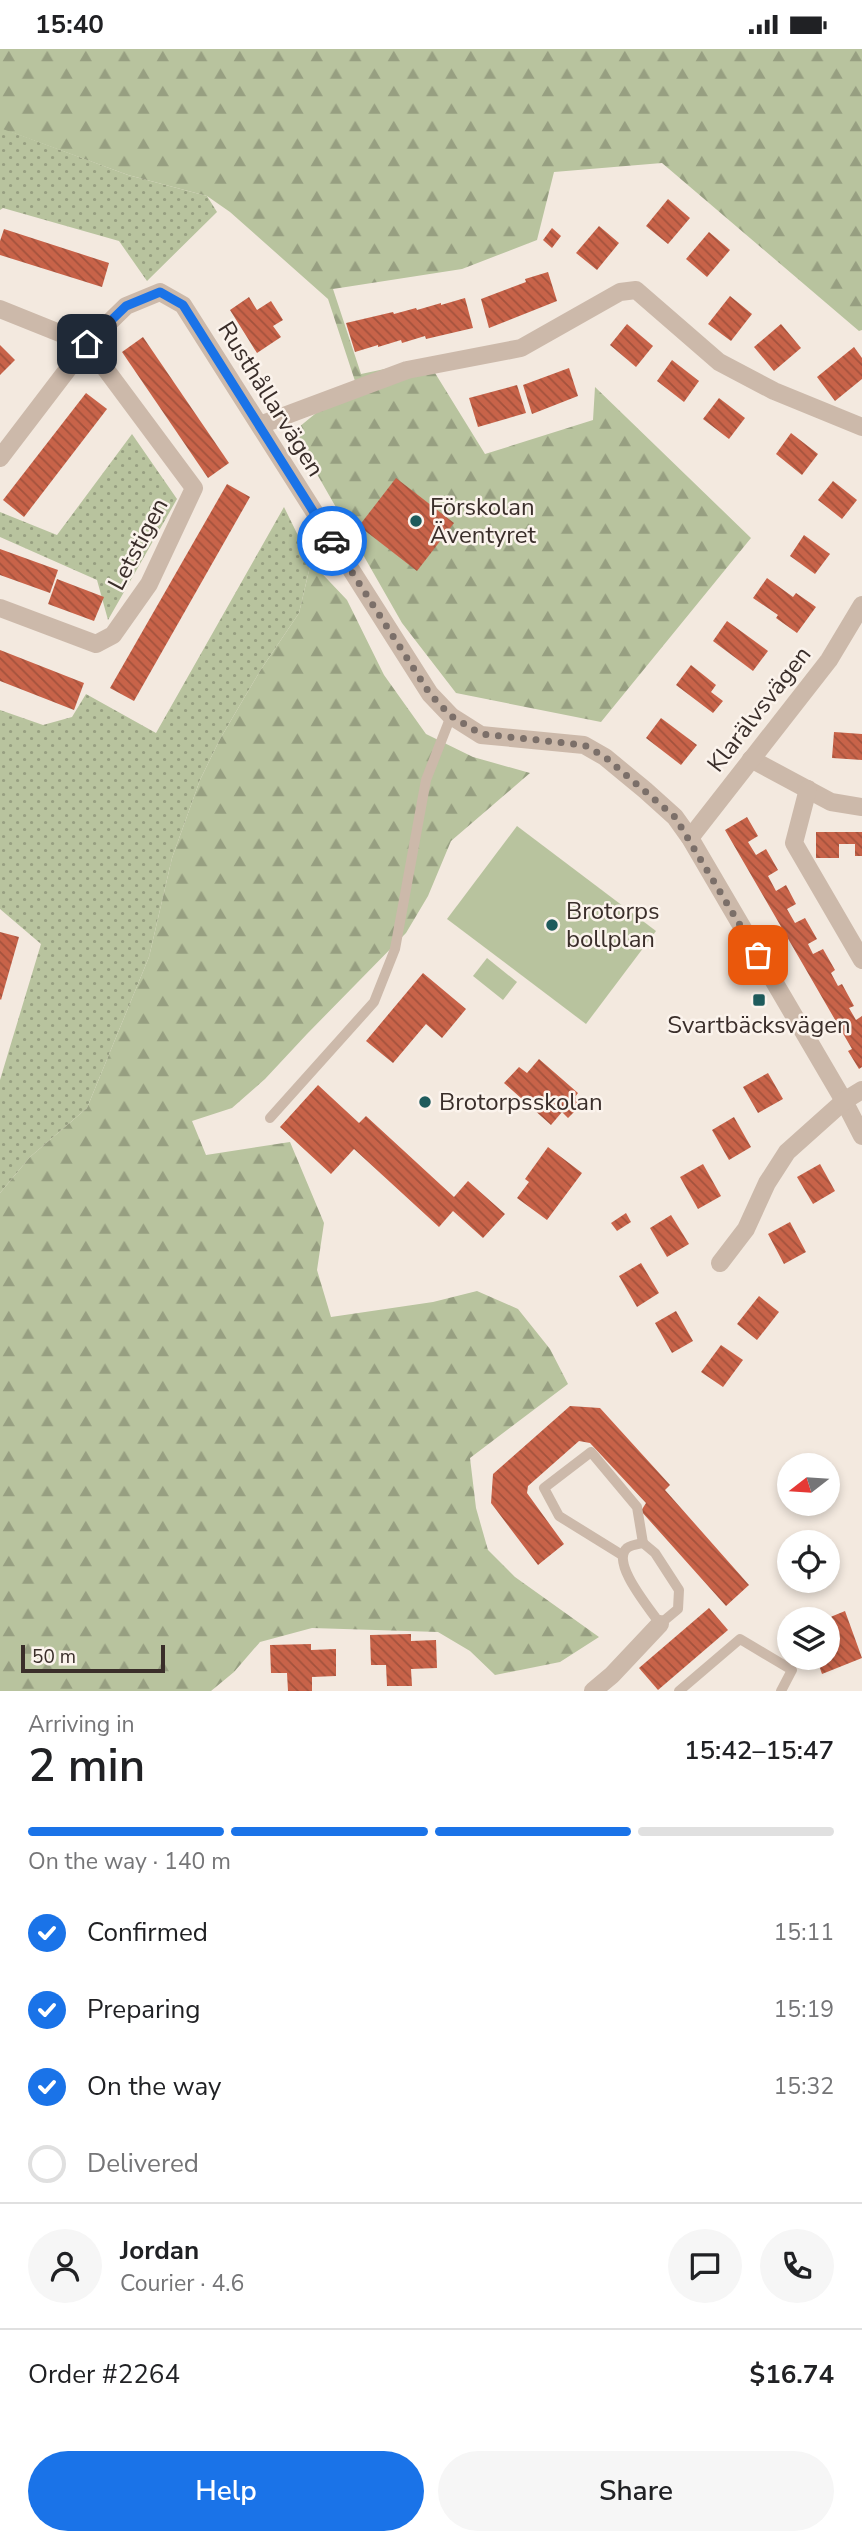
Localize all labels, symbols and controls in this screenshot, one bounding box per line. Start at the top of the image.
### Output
text: 15:40 [35,7,104,42]
pin [57,314,117,374]
street label: Rusthållarvägen [210,315,332,483]
icon: home [68,325,106,363]
place label: Förskolan Äventyret [430,491,537,551]
street label: Letstigen [100,492,176,596]
courier [297,506,367,576]
marker: Förskolan Äventyret [408,513,424,529]
icon: car [313,522,351,560]
street label: Klarälvsvägen [700,639,818,779]
place label: Brotorps bollplan [566,895,660,955]
marker: Brotorps bollplan [544,917,560,933]
pin [728,925,788,985]
icon: bag [739,936,777,974]
marker: Svartbäcksvägen [751,992,767,1008]
place label: Svartbäcksvägen [667,1009,851,1041]
place label: Brotorpsskolan [439,1086,603,1118]
marker: Brotorpsskolan [417,1094,433,1110]
north arrow [777,1453,840,1515]
map controls [777,1453,840,1670]
button: locate [777,1530,840,1593]
button: layers [777,1607,840,1670]
scale bar [21,1642,164,1674]
text: 50 m [32,1644,76,1670]
text: Arriving in [28,1709,135,1740]
text: 15:42–15:47 [684,1733,834,1768]
text: 2 min [28,1734,145,1797]
text: On the way · 140 m [28,1846,231,1877]
icon: check [28,1914,66,1952]
text: Confirmed [87,1915,208,1950]
text: 15:11 [774,1917,834,1948]
icon: check [28,1991,66,2029]
text: Preparing [87,1992,200,2027]
text: 15:19 [774,1994,834,2025]
icon: check [28,2068,66,2106]
text: On the way [87,2069,221,2104]
text: 15:32 [774,2071,834,2102]
text: Delivered [87,2146,199,2181]
button: person [28,2229,102,2303]
button: chat [668,2229,742,2303]
button: phone [760,2229,834,2303]
text: Jordan [120,2233,199,2268]
text: Courier · 4.6 [120,2268,244,2299]
text: Order #2264 [28,2357,180,2392]
text: $16.74 [750,2357,834,2392]
button: Help [28,2451,424,2531]
button: Share [438,2451,834,2531]

